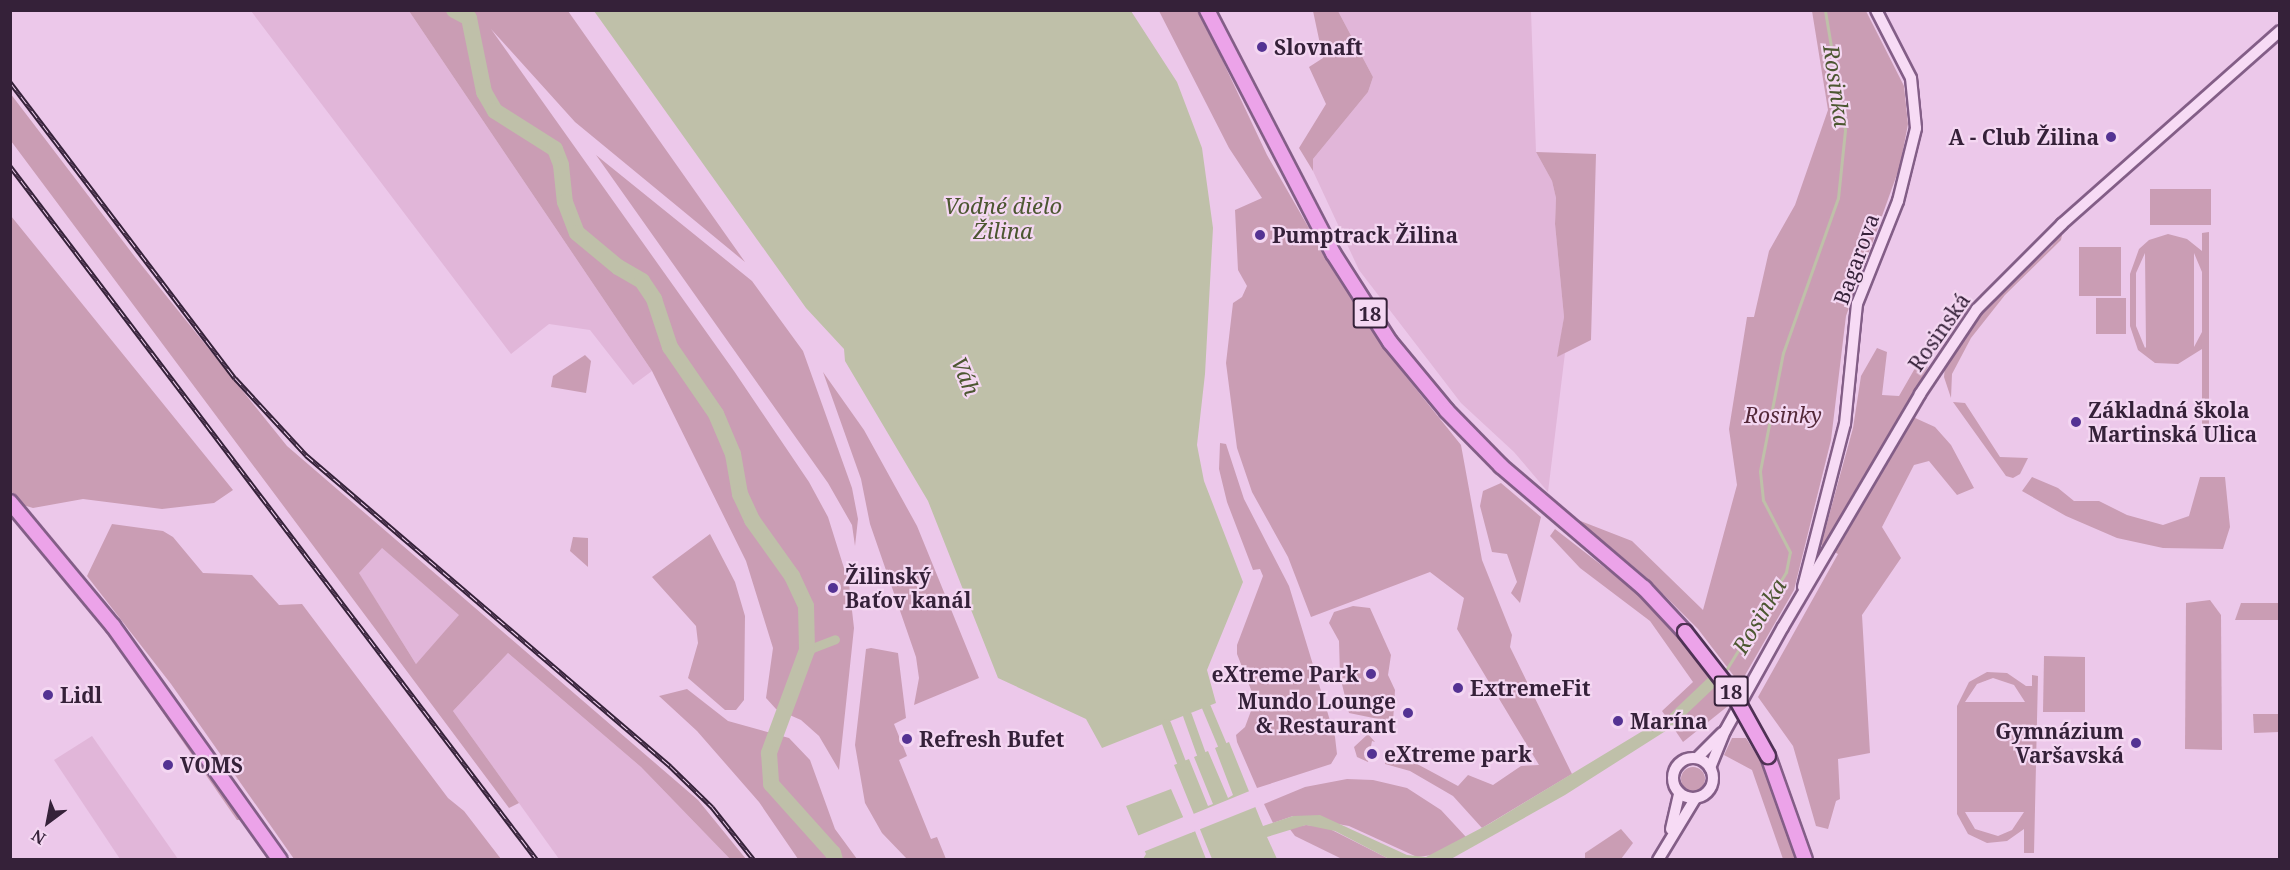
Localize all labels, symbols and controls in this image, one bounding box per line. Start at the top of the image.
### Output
place label: Slovnaft [1274,34,1363,60]
marker: Slovnaft [1255,40,1269,54]
water label: Rosinka [1818,43,1856,129]
place label: A - Club Žilina [1948,124,2099,150]
marker: A - Club Žilina [2104,130,2118,144]
water label: Vodné dielo Žilina [944,192,1062,243]
street label: Bagarova [1828,210,1884,308]
place label: Pumptrack Žilina [1272,222,1458,248]
marker: Pumptrack Žilina [1253,228,1267,242]
street label: Rosinská [1903,288,1975,376]
road number: 18 [1352,296,1388,330]
water label: Váh [946,353,986,399]
place label: Základná škola Martinská Ulica [2088,397,2257,447]
park label: Rosinky [1744,402,1822,428]
marker: Základná škola Martinská Ulica [2069,415,2083,429]
place label: Žilinský Baťov kanál [845,563,971,613]
water label: Rosinka [1726,574,1792,658]
marker: Žilinský Baťov kanál [826,581,840,595]
place label: eXtreme Park [1212,661,1359,687]
marker: eXtreme Park [1364,667,1378,681]
road number: 18 [1713,674,1749,708]
place label: ExtremeFit [1470,675,1590,701]
marker: ExtremeFit [1451,681,1465,695]
place label: Lidl [60,682,102,708]
marker: Lidl [41,688,55,702]
place label: Mundo Lounge & Restaurant [1238,688,1396,738]
marker: Mundo Lounge & Restaurant [1401,706,1415,720]
place label: Marína [1630,708,1708,734]
marker: Marína [1611,714,1625,728]
place label: Gymnázium Varšavská [1995,718,2124,768]
place label: Refresh Bufet [919,726,1064,752]
marker: Refresh Bufet [900,732,914,746]
marker: Gymnázium Varšavská [2129,736,2143,750]
place label: eXtreme park [1384,741,1532,767]
marker: eXtreme park [1365,747,1379,761]
place label: VOMS [180,752,243,778]
marker: VOMS [161,758,175,772]
north arrow [18,792,78,852]
text: N [27,825,50,850]

